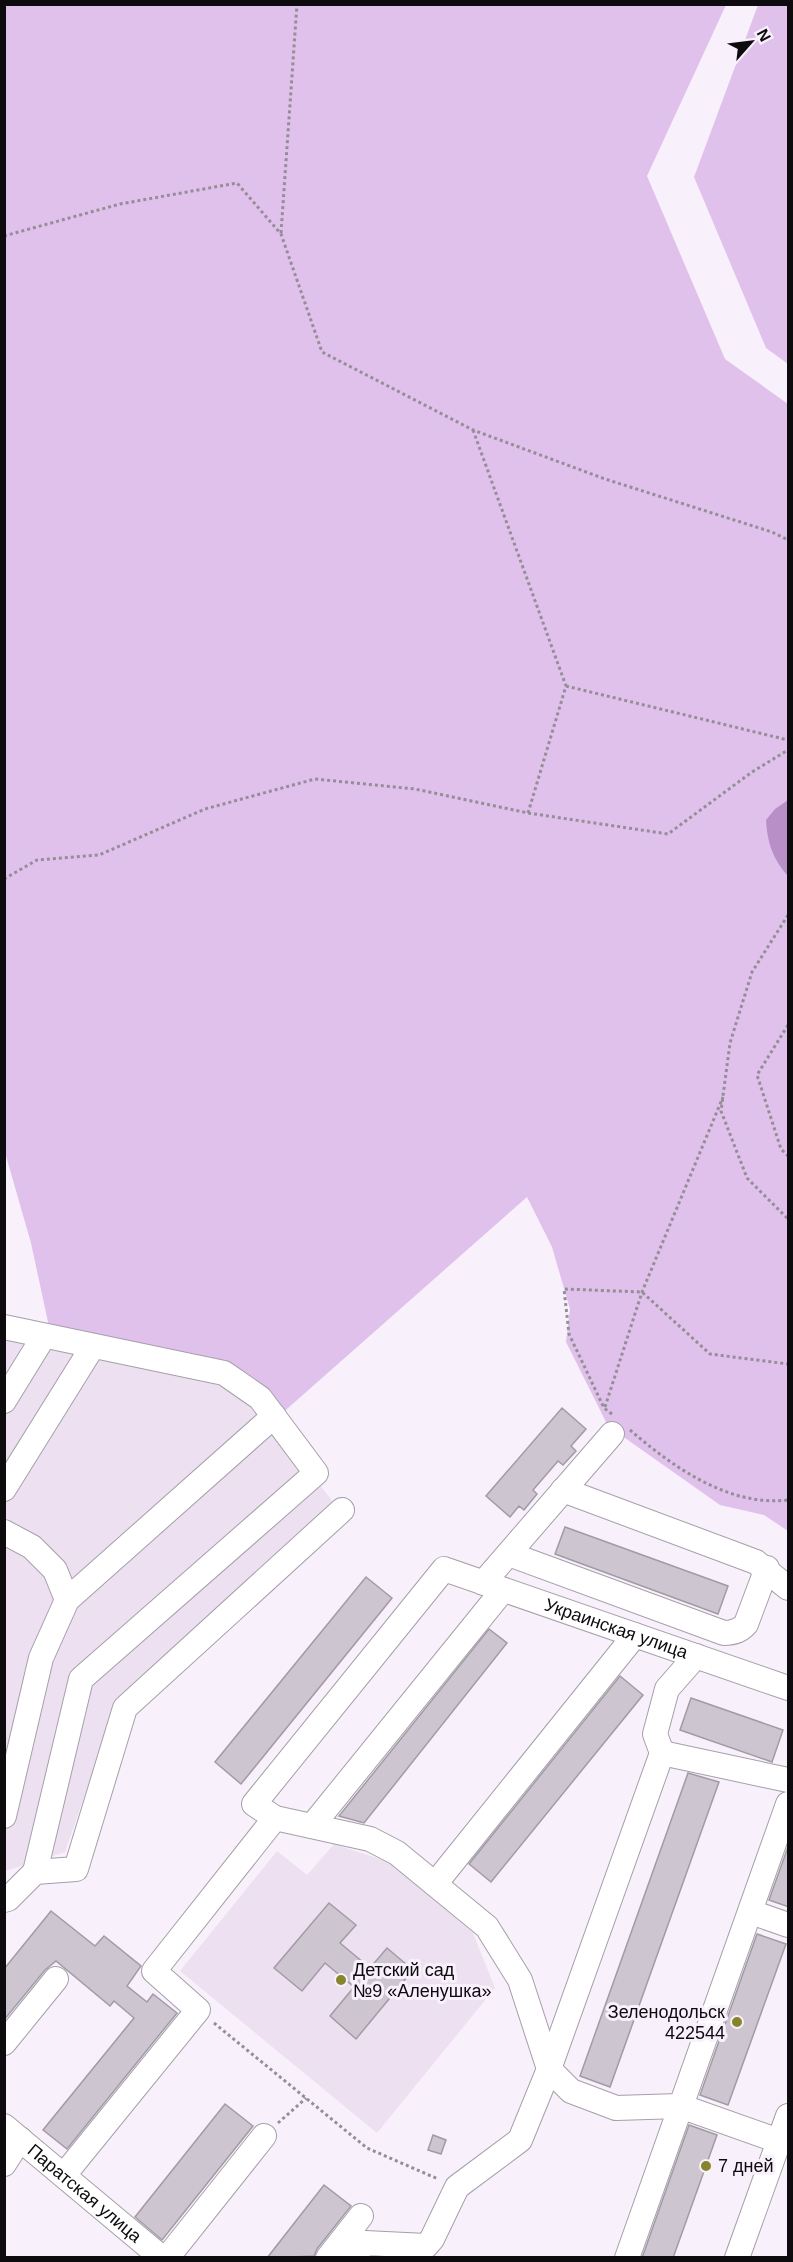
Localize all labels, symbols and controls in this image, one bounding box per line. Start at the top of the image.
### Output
north arrow [721,12,781,72]
text: N [754,26,774,44]
street label: Украинская улица [542,1595,691,1663]
place label: Детский сад №9 «Аленушка» [353,1960,492,2001]
marker: Детский сад №9 «Аленушка» [334,1973,348,1987]
place label: Зеленодольск 422544 [608,2002,725,2043]
marker: Зеленодольск 422544 [730,2015,744,2029]
street label: Паратская улица [24,2140,146,2247]
place label: 7 дней [718,2156,774,2176]
marker: 7 дней [699,2159,713,2173]

